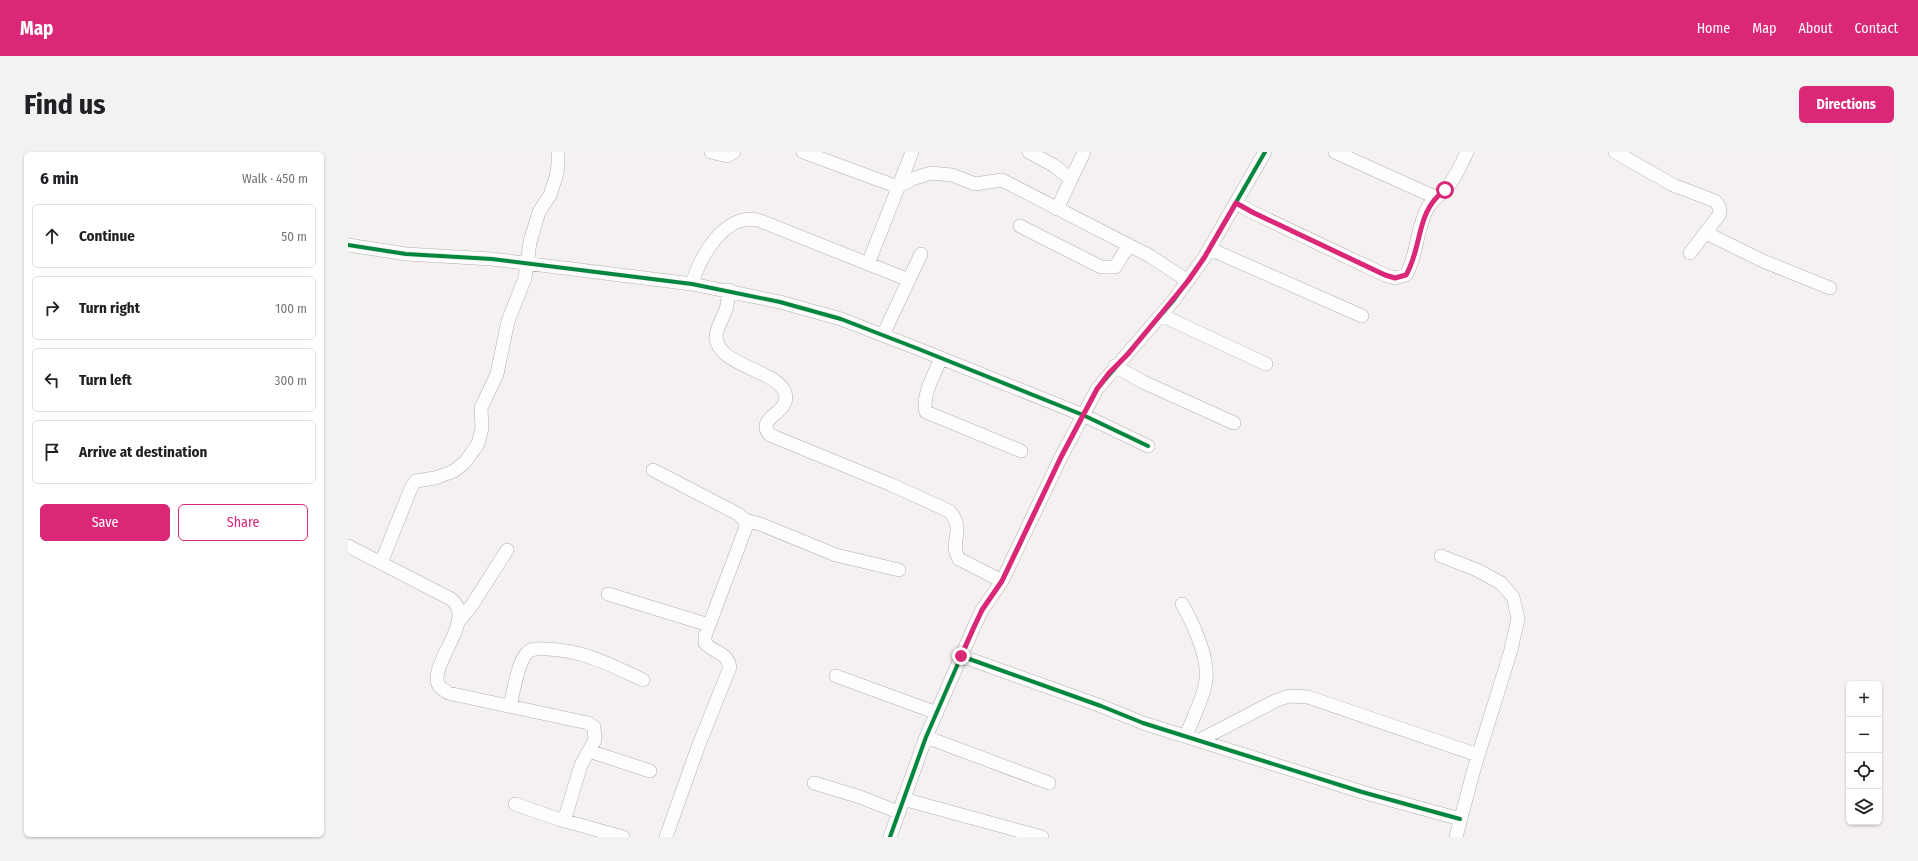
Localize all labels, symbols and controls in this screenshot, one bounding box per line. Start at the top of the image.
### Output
text: Map [20,17,53,40]
text: Home [1697,20,1730,37]
text: Map [1752,20,1776,37]
text: About [1798,20,1833,37]
text: Contact [1855,20,1898,37]
button: Directions [1799,86,1894,123]
text: Find us [24,88,106,121]
text: 6 min [40,168,79,189]
text: Walk · 450 m [242,171,308,186]
route start [1436,181,1454,199]
icon: ahead [41,225,63,247]
text: Continue [79,227,135,245]
text: 50 m [281,229,307,244]
icon: right [41,297,63,319]
text: Turn right [79,299,140,317]
text: 100 m [275,301,307,316]
icon: left [41,369,63,391]
text: Turn left [79,371,132,389]
text: 300 m [275,373,307,388]
icon: arrive [41,441,63,463]
text: Arrive at destination [79,443,207,461]
button: Save [40,504,170,541]
button: Share [178,504,308,541]
route end [952,647,970,665]
map controls [1846,681,1882,825]
button: + [1846,681,1882,717]
button: − [1846,717,1882,753]
button: locate [1846,753,1882,789]
button: layers [1846,789,1882,825]

